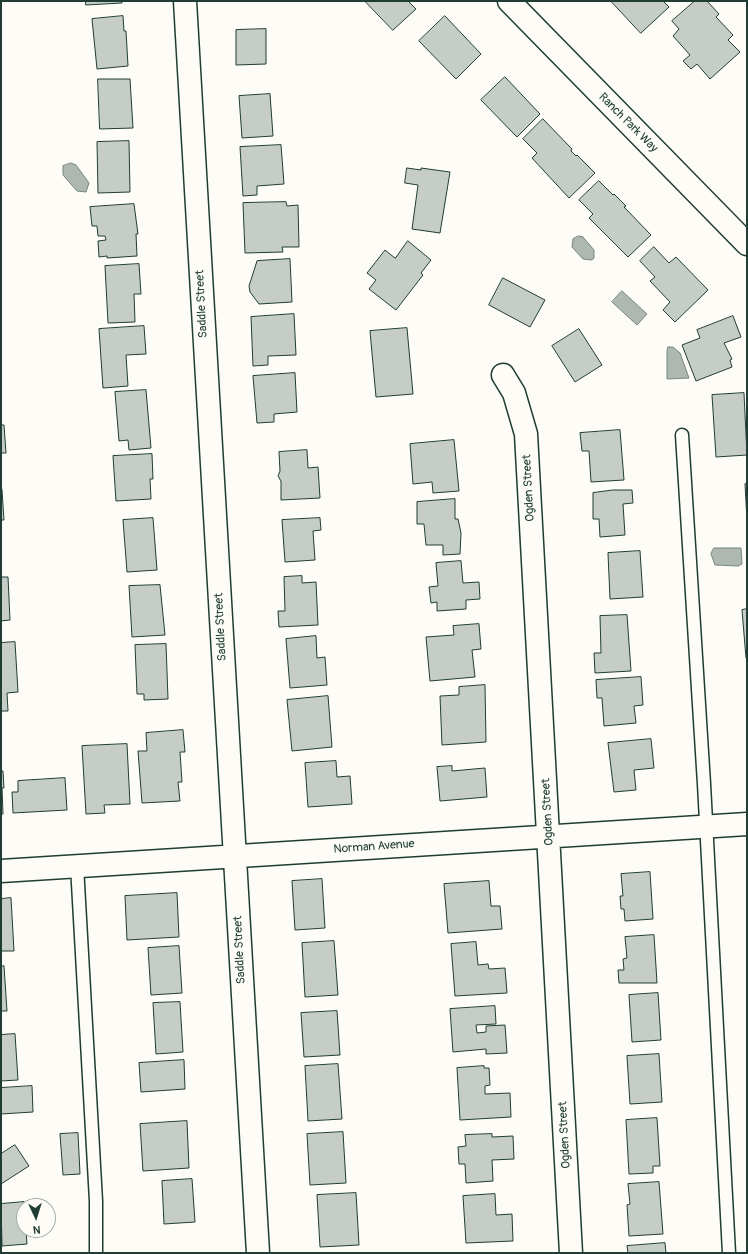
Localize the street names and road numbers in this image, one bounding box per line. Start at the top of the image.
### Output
street label: Ranch Park Way [595,90,661,156]
street label: Saddle Street [193,270,211,338]
street label: Ogden Street [520,454,538,522]
street label: Saddle Street [212,593,230,661]
street label: Ogden Street [539,778,557,846]
street label: Norman Avenue [333,837,415,857]
street label: Saddle Street [231,916,249,984]
street label: Ogden Street [556,1101,574,1169]

